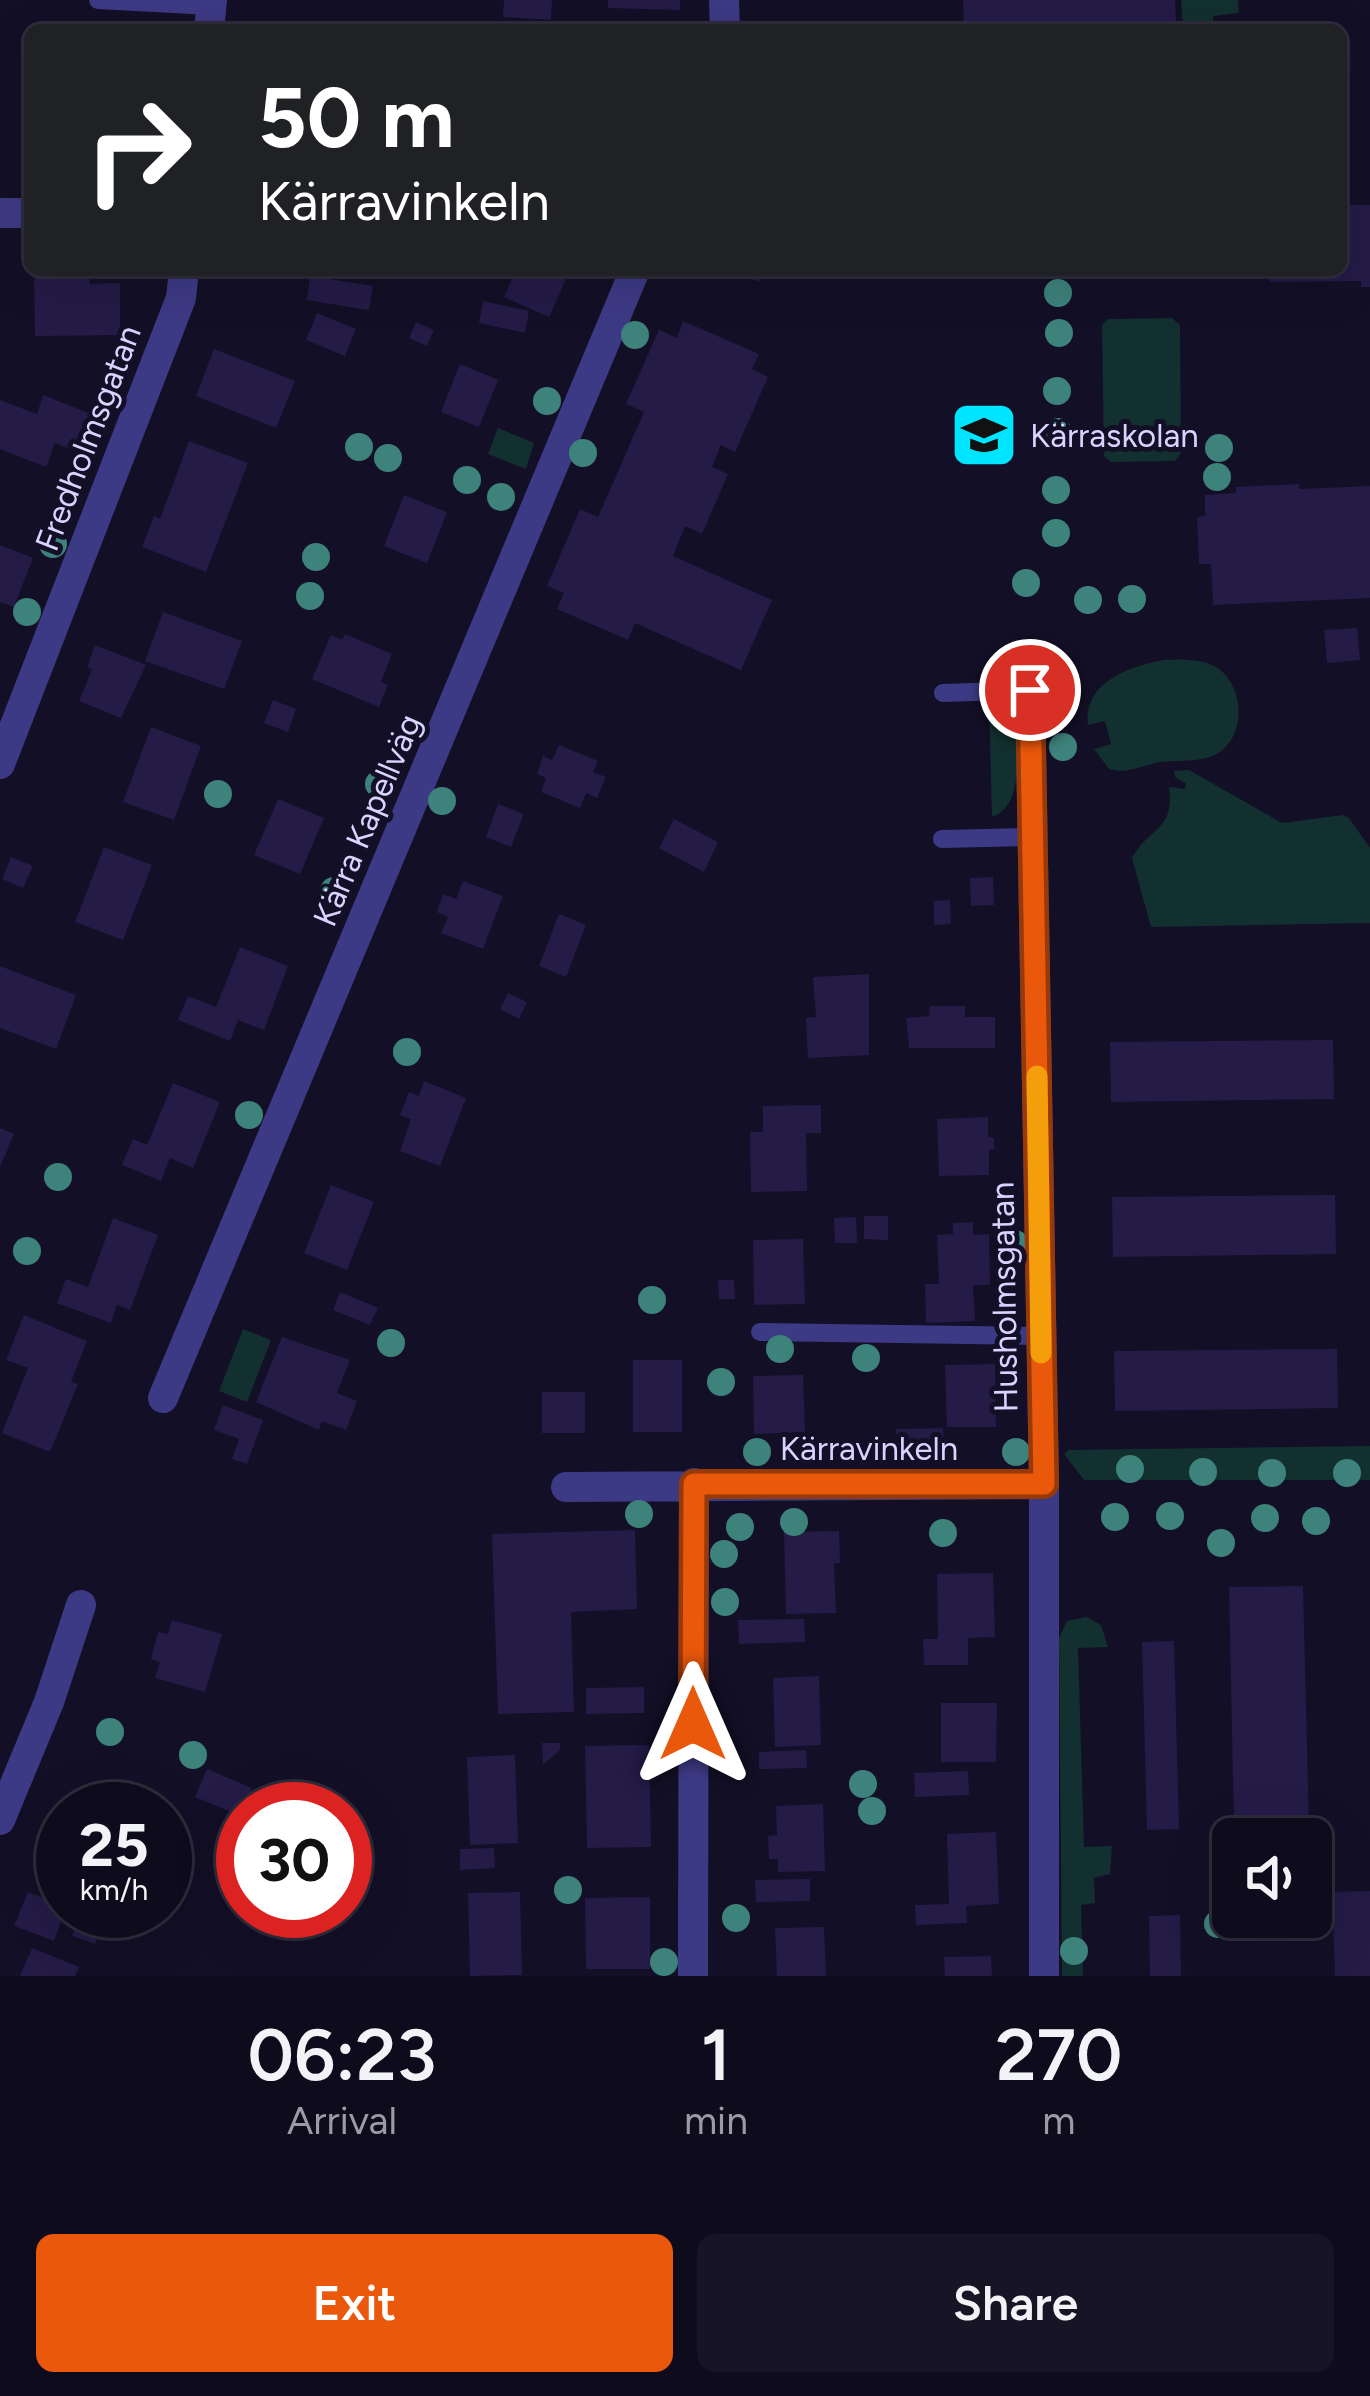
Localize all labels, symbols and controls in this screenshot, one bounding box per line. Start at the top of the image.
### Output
text: 50 m [258,67,454,168]
icon: right [60,72,216,228]
text: Kärravinkeln [258,169,550,234]
street label: Fredholmsgatan [27,320,149,556]
school or university icon: Kärraskolan [949,400,1019,470]
place label: Kärraskolan [1030,416,1199,455]
pin [979,639,1081,741]
icon: arrive [997,657,1063,723]
street label: Kärra Kapellväg [305,708,429,932]
street label: Husholmsgatan [982,1181,1026,1413]
street label: Kärravinkeln [780,1429,958,1468]
position arrow [630,1661,756,1787]
speed limit sign: 30 [216,1782,372,1938]
text: 25 [79,1809,149,1881]
map controls [1212,1818,1332,1938]
button: sound [1212,1818,1332,1938]
text: km/h [80,1871,148,1908]
text: 06:23 [248,2012,436,2098]
text: 1 [701,2012,731,2098]
text: 270 [995,2012,1122,2098]
text: Arrival [287,2097,397,2144]
text: min [684,2097,748,2144]
text: m [1042,2097,1076,2144]
button: Exit [36,2234,673,2372]
button: Share [697,2234,1334,2372]

